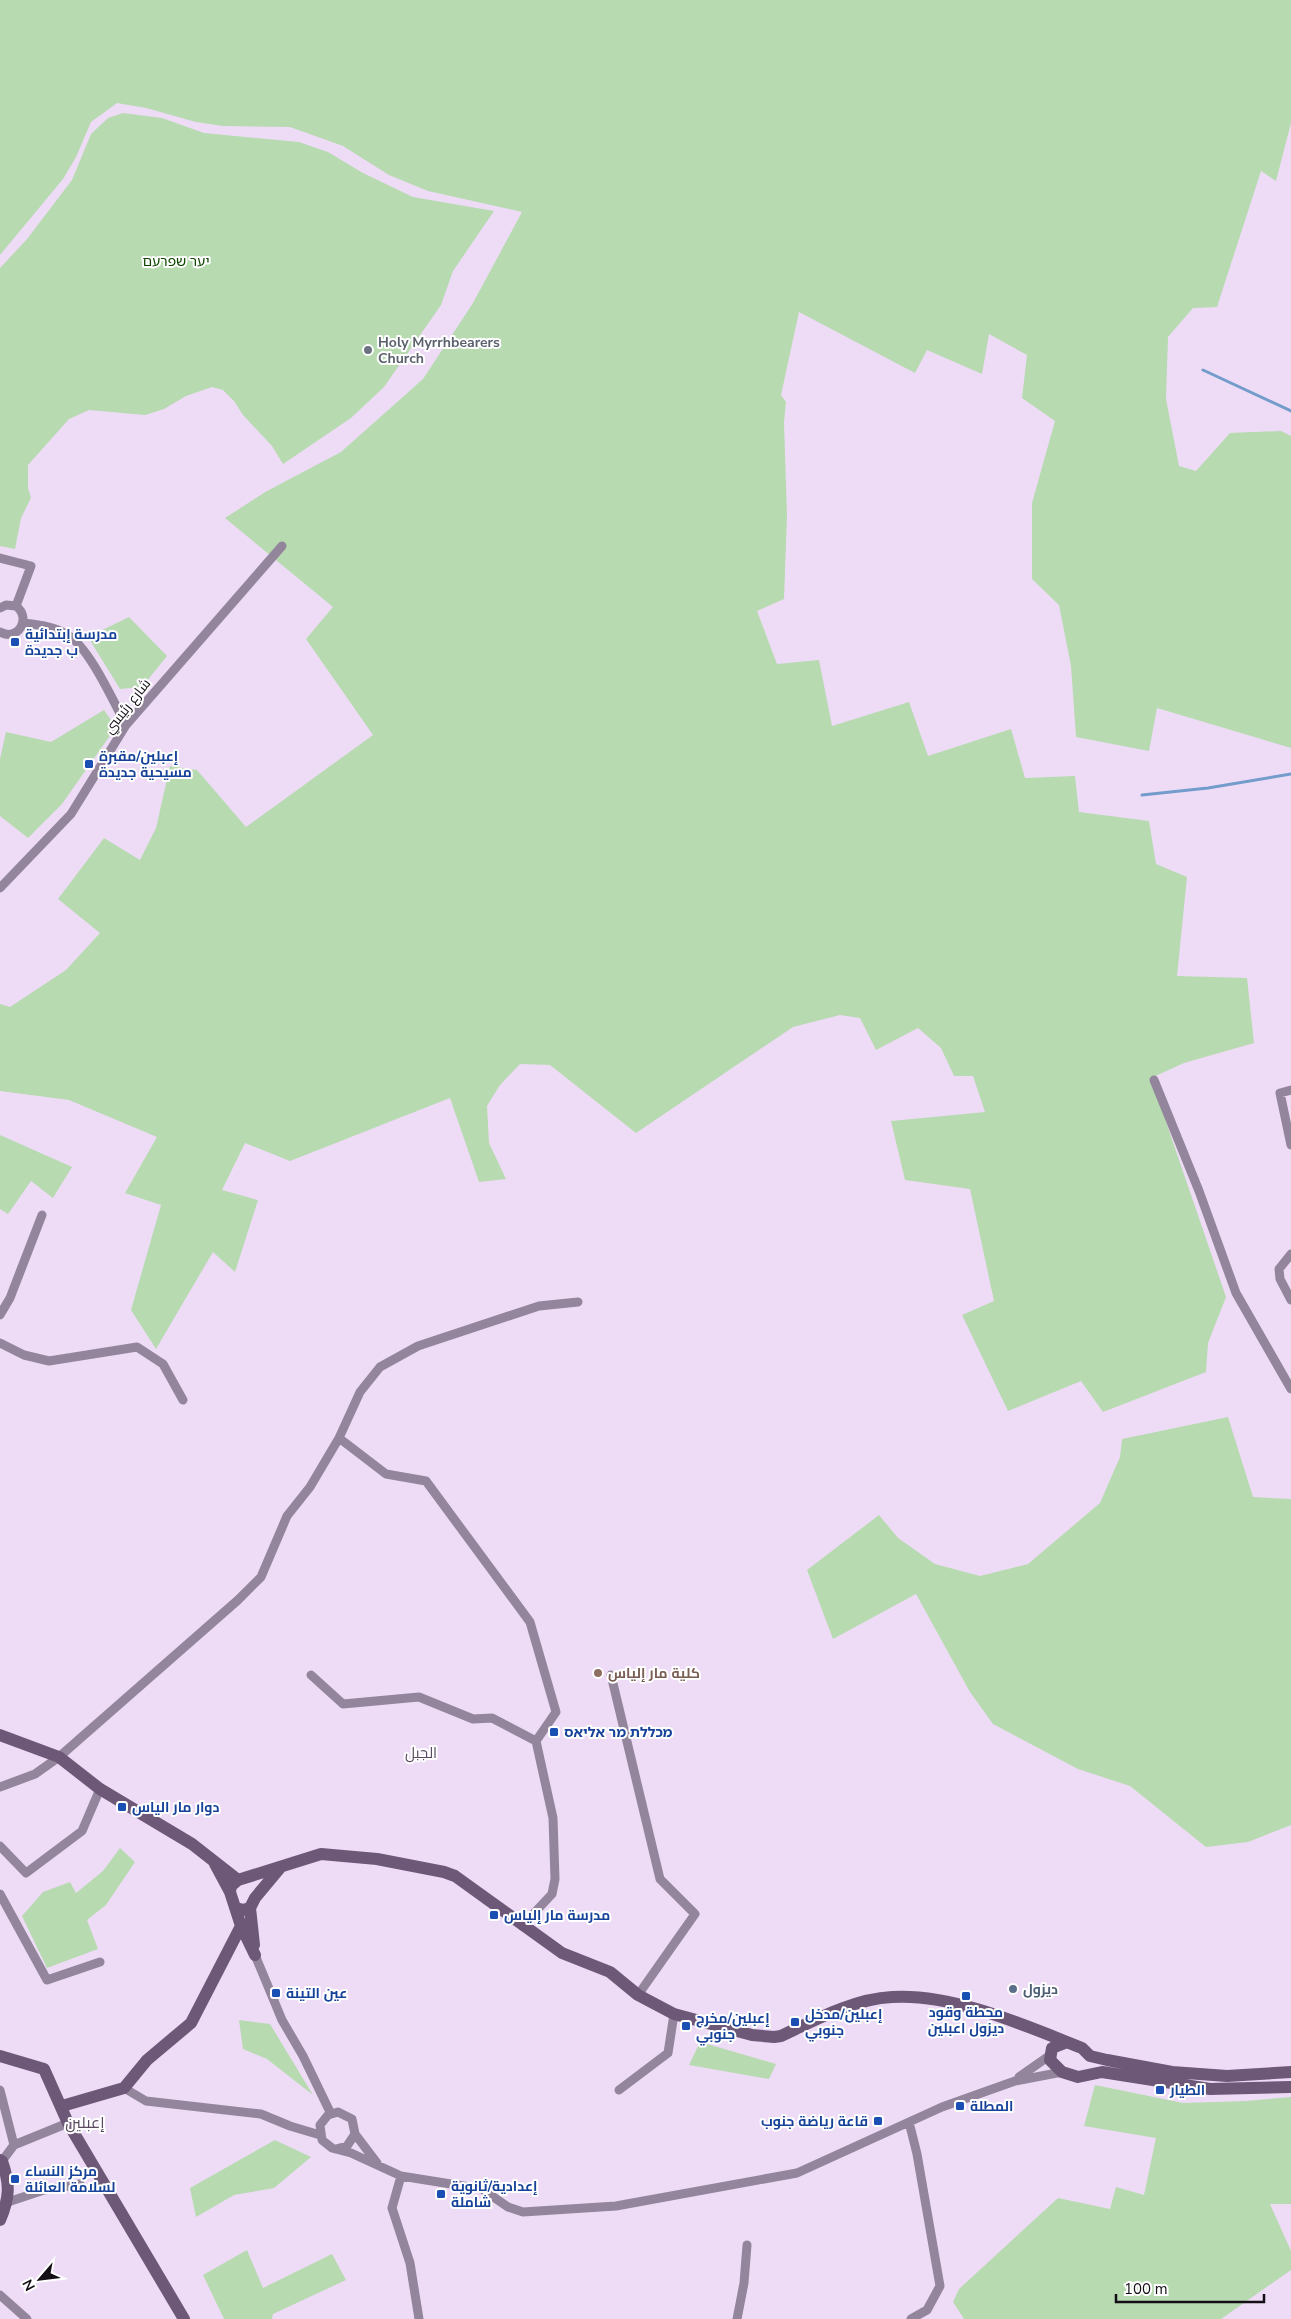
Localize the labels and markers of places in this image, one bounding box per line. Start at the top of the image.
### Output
place label: Holy Myrrhbearers Church [378,333,500,368]
marker: Holy Myrrhbearers Church [362,344,374,356]
place label: مدرسة إبتدائية ب جديدة [25,625,117,660]
marker: مدرسة إبتدائية ب جديدة [9,636,21,648]
place label: إعبلين/مقبرة مسيحية جديدة [99,747,192,782]
marker: إعبلين/مقبرة مسيحية جديدة [83,758,95,770]
place label: كلية مار إلياس [608,1664,700,1683]
marker: كلية مار إلياس [592,1667,604,1679]
place label: מכללת מר אליאס [564,1723,673,1742]
marker: מכללת מר אליאס [548,1726,560,1738]
place label: دوار مار الياس [132,1798,219,1817]
marker: دوار مار الياس [116,1801,128,1813]
place label: مدرسة مار إلياس [504,1906,610,1925]
marker: مدرسة مار إلياس [488,1909,500,1921]
place label: ديزول [1023,1980,1058,1999]
marker: ديزول [1007,1983,1019,1995]
place label: عين التينة [286,1984,347,2003]
marker: عين التينة [270,1987,282,1999]
marker: محطة وقود ديزول اعبلين [960,1990,972,2002]
place label: محطة وقود ديزول اعبلين [928,2003,1004,2038]
place label: إعبلين/مدخل جنوبي [805,2005,882,2042]
place label: إعبلين/مخرج جنوبي [696,2009,770,2046]
marker: إعبلين/مدخل جنوبي [789,2016,801,2028]
marker: إعبلين/مخرج جنوبي [680,2020,692,2032]
place label: الطيار [1169,2081,1205,2100]
marker: الطيار [1154,2084,1166,2096]
place label: المطلة [970,2097,1013,2116]
marker: المطلة [954,2100,966,2112]
place label: قاعة رياضة جنوب [761,2112,868,2131]
marker: قاعة رياضة جنوب [872,2115,884,2127]
place label: مركز النساء لسلامة العائلة [25,2162,115,2197]
marker: مركز النساء لسلامة العائلة [9,2173,21,2185]
place label: إعدادية/ثانوية شاملة [451,2177,537,2212]
marker: إعدادية/ثانوية شاملة [435,2188,447,2200]

